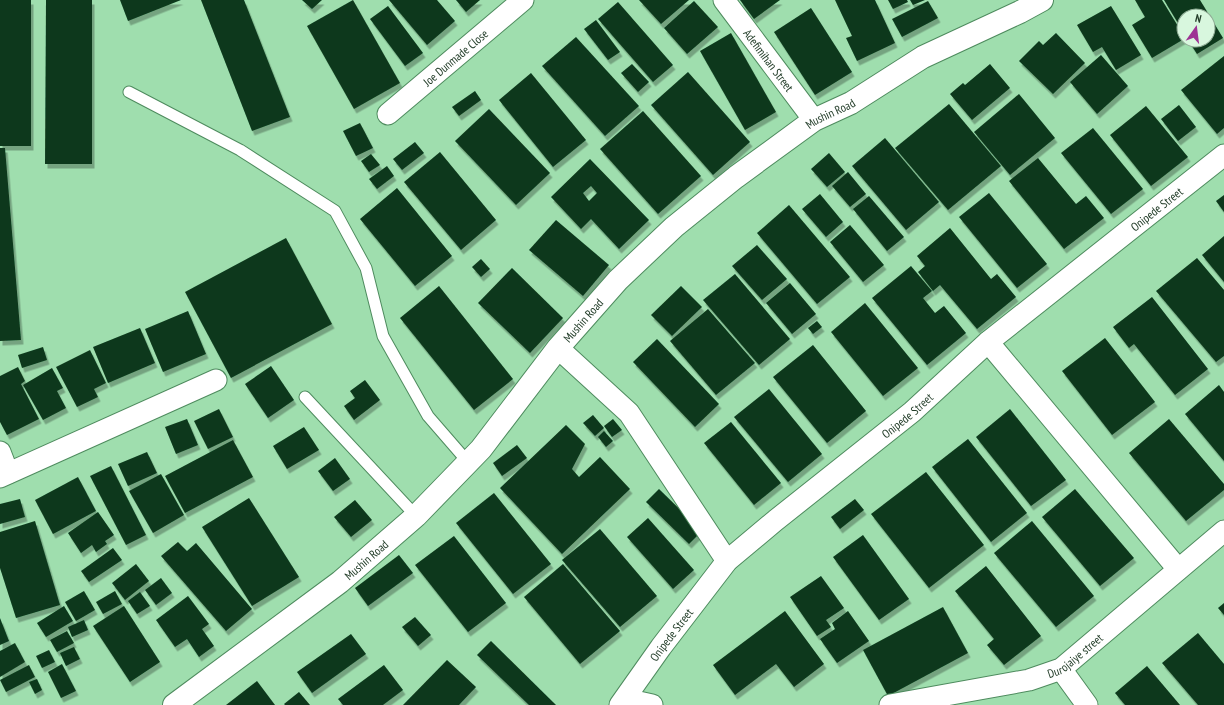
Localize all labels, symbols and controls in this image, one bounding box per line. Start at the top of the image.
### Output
north arrow [1176,8,1216,48]
text: N [1194,11,1203,26]
street label: Joe Dunmade Close [419,26,491,89]
street label: Adefimihan Street [741,26,798,95]
street label: Mushin Road [802,95,858,132]
street label: Onipede Street [1127,183,1186,234]
street label: Mushin Road [560,295,606,345]
street label: Onipede Street [878,389,936,441]
street label: Mushin Road [341,536,391,583]
street label: Onipede Street [646,605,696,664]
street label: Durojaiye street [1045,629,1106,681]

